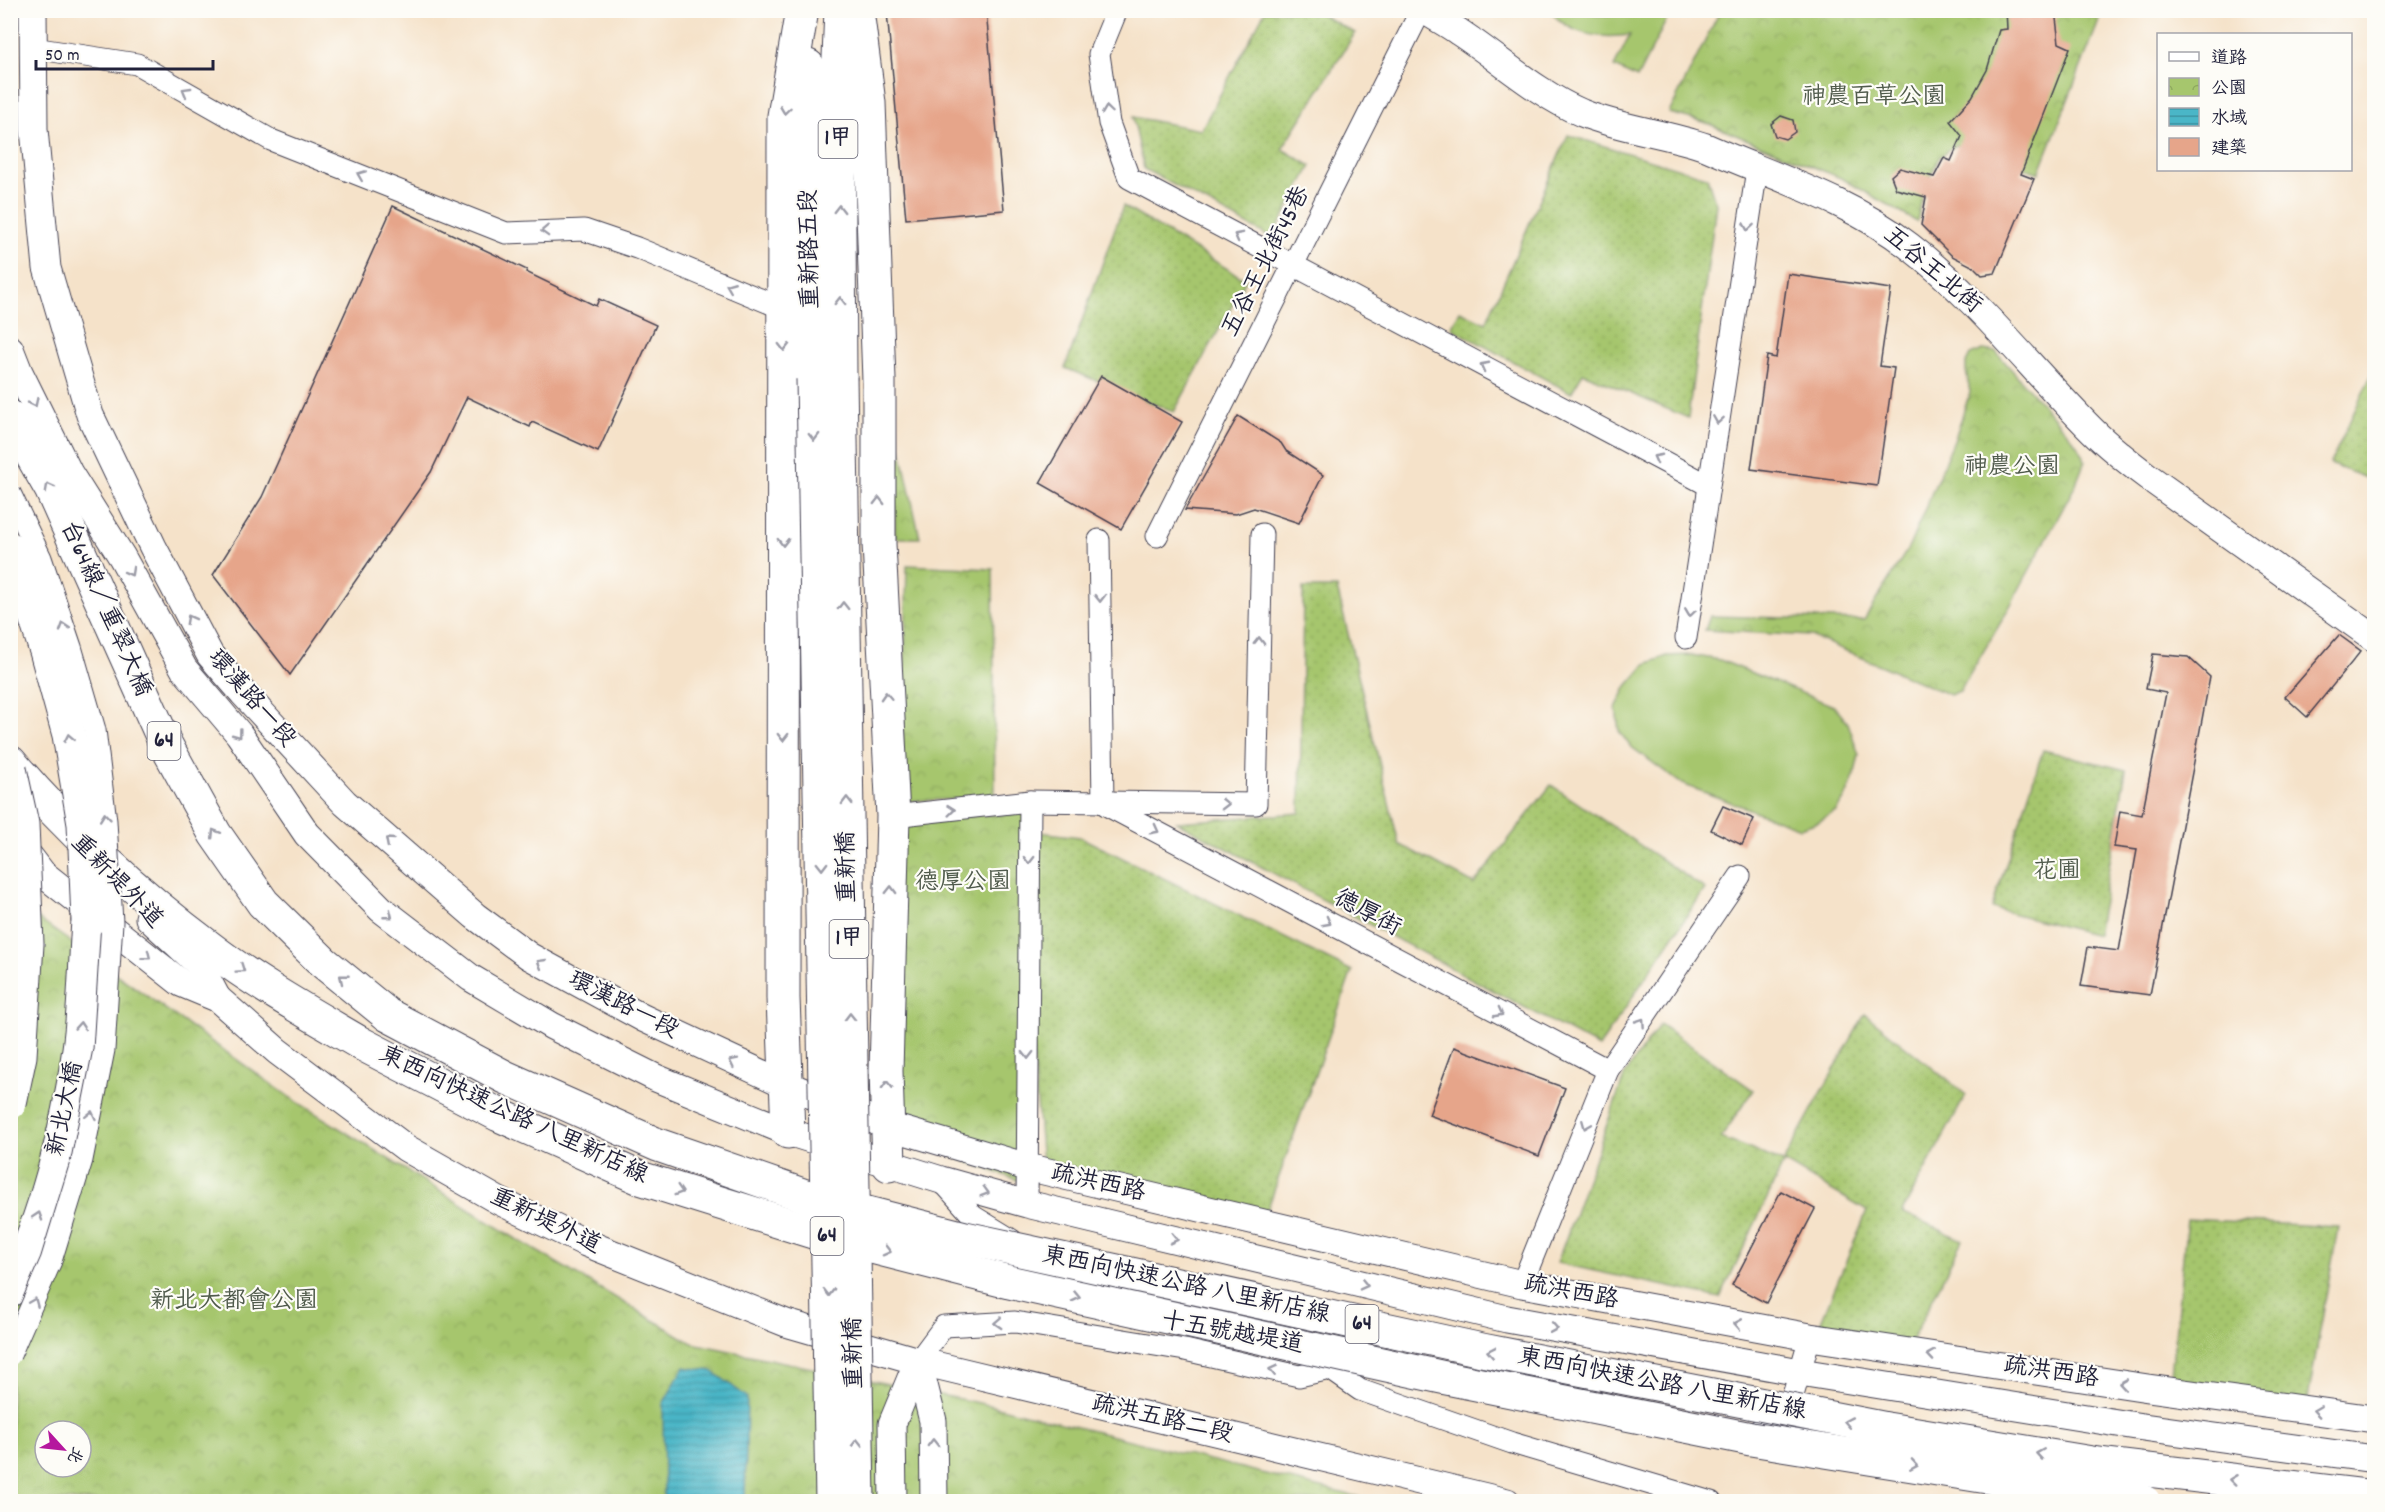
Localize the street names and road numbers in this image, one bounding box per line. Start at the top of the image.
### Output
road number: 1甲 [818,120,858,158]
street label: 五谷王北街45巷 [1214,181,1320,343]
street label: 重新路五段 [793,189,829,309]
street label: 五谷王北街 [1875,219,1989,323]
street label: 台64線／重翠大橋 [51,515,159,703]
street label: 環漢路一段 [199,643,303,755]
road number: 64 [148,722,180,760]
street label: 重新堤外道 [62,827,170,937]
street label: 重新橋 [830,831,866,903]
street label: 德厚街 [1327,882,1407,946]
road number: 1甲 [830,920,868,958]
street label: 環漢路一段 [562,964,684,1048]
street label: 東西向快速公路 八里新店線 [373,1039,653,1193]
street label: 新北大橋 [39,1059,93,1159]
street label: 疏洪西路 [1047,1157,1149,1211]
street label: 重新堤外道 [484,1180,606,1264]
road number: 64 [810,1217,844,1255]
street label: 東西向快速公路 八里新店線 [1039,1239,1333,1333]
street label: 疏洪西路 [1521,1267,1621,1319]
street label: 十五號越堤道 [1158,1305,1306,1363]
road number: 64 [1346,1305,1378,1343]
street label: 重新橋 [837,1317,873,1389]
street label: 東西向快速公路 八里新店線 [1515,1340,1809,1430]
street label: 疏洪西路 [2001,1349,2101,1397]
street label: 疏洪五路二段 [1088,1387,1236,1453]

